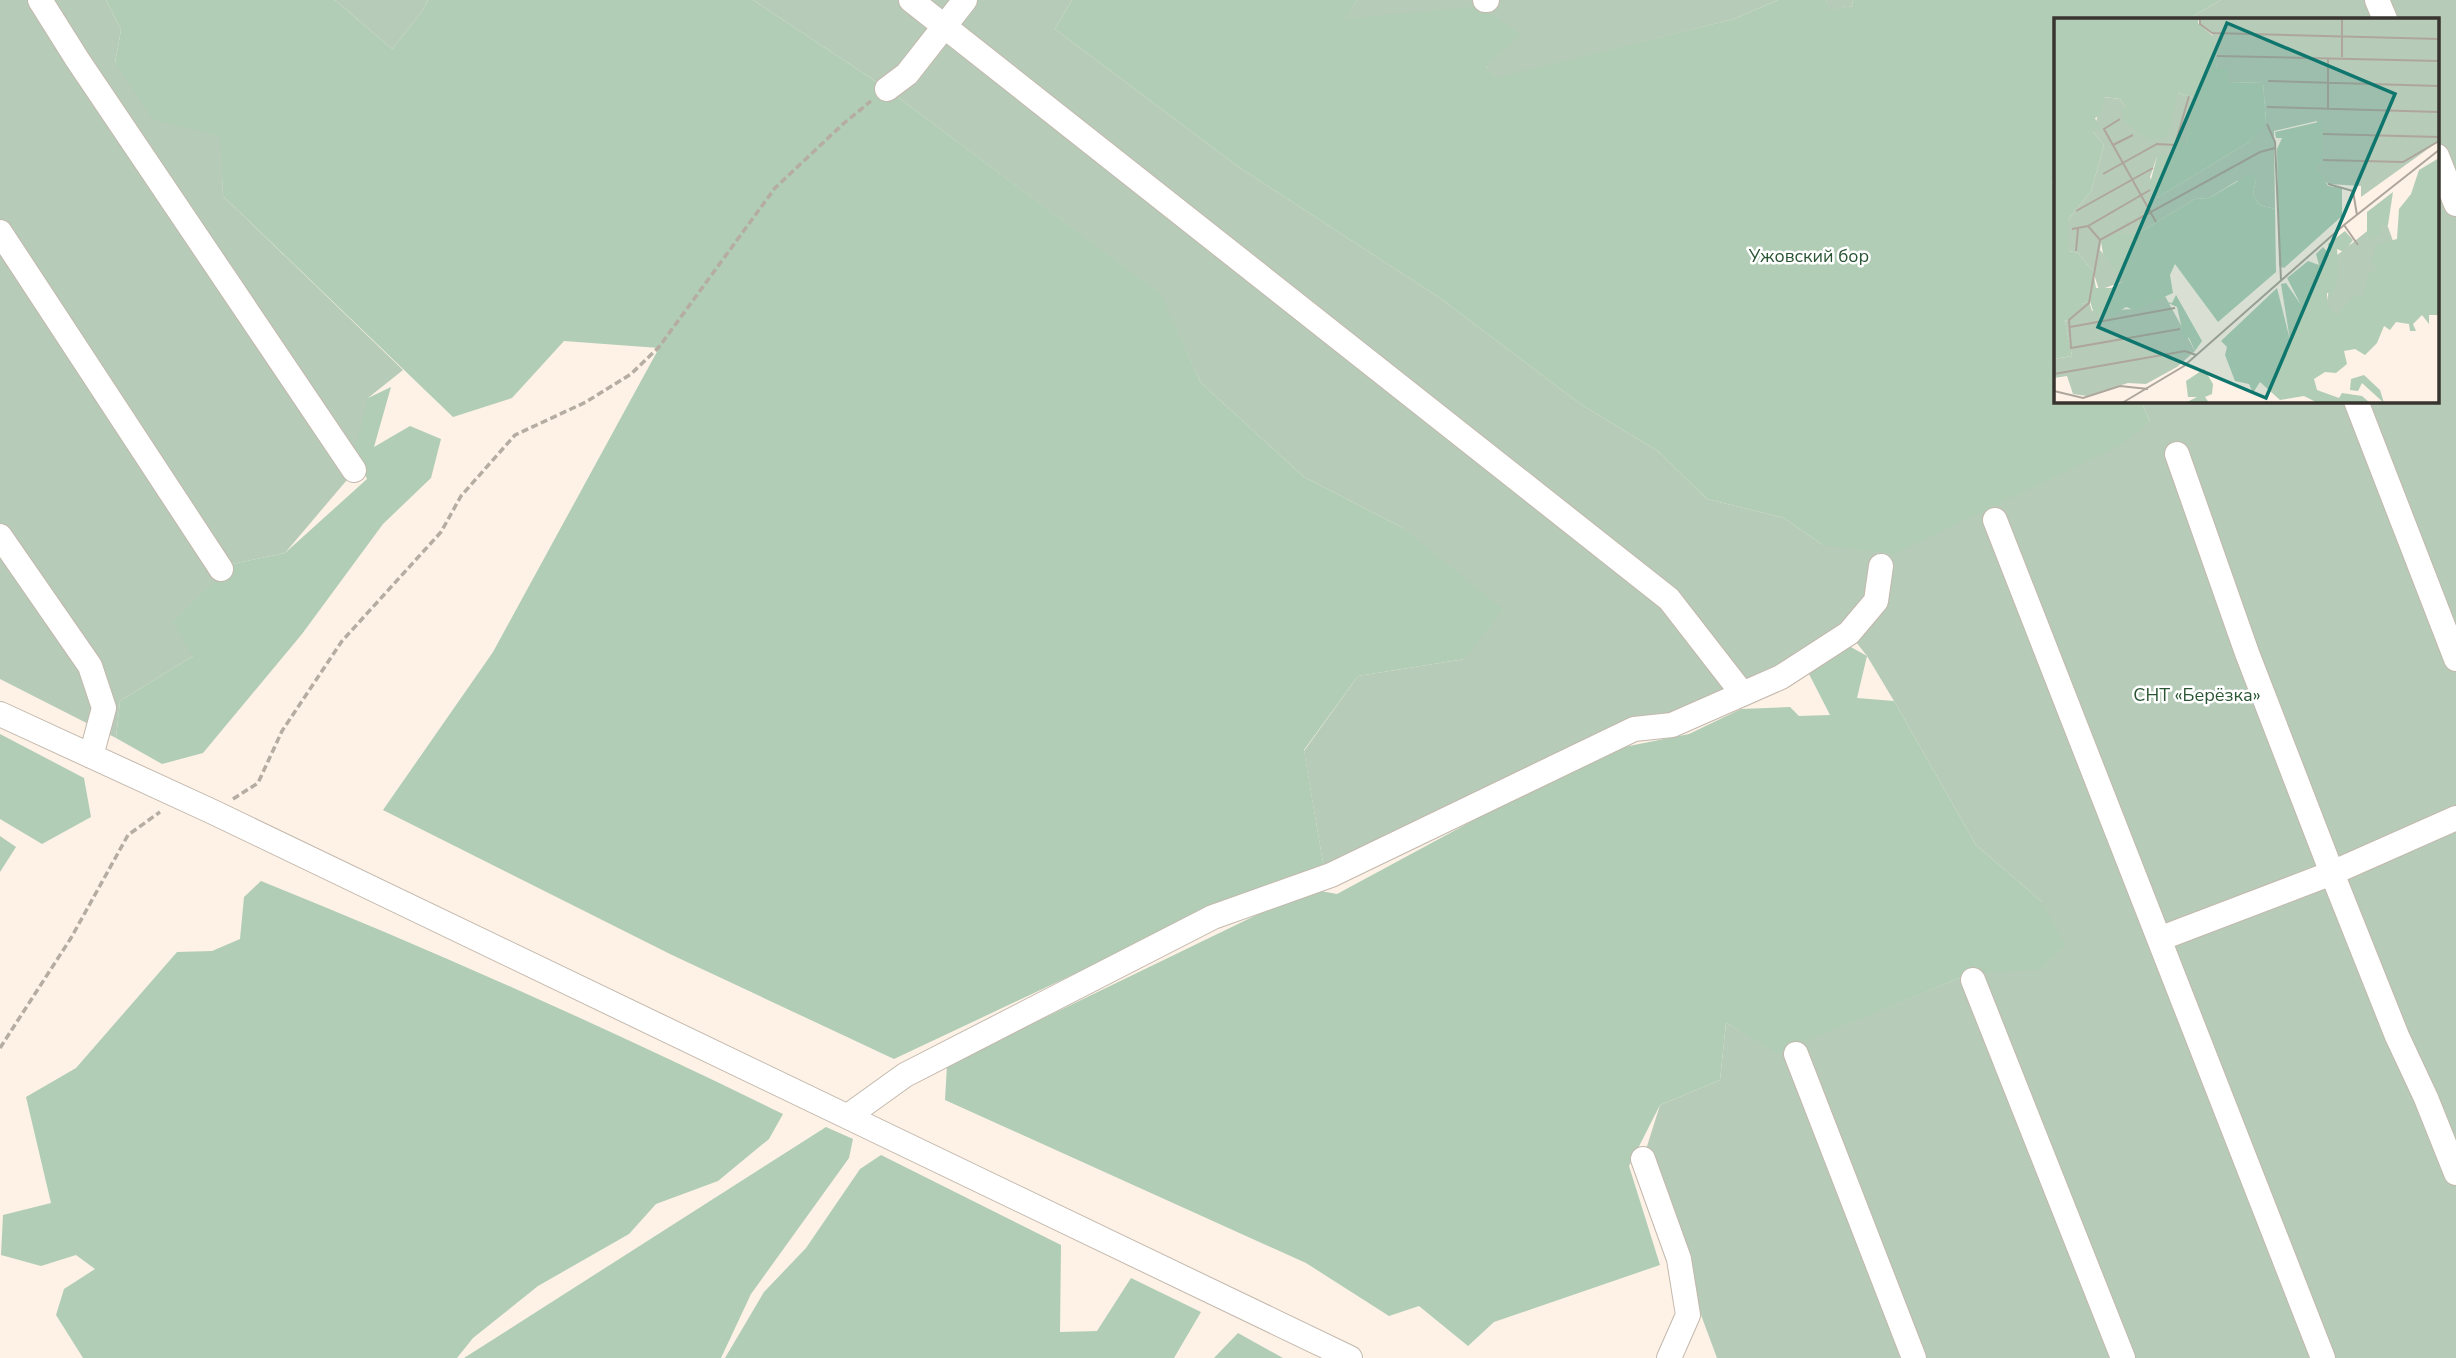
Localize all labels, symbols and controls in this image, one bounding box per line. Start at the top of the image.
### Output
inset map [2054,18,2438,402]
park label: Ужовский бор [1748,244,1869,268]
park label: СНТ «Берёзка» [2133,683,2261,707]

